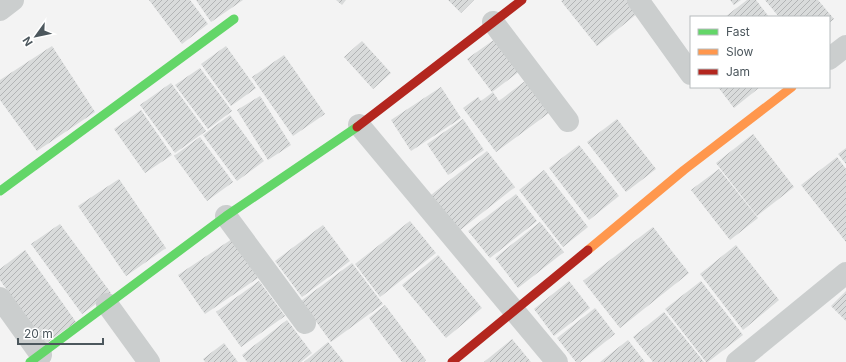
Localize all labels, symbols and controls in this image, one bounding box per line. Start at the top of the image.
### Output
north arrow [16,16,56,56]
legend [690,16,830,88]
text: Fast [726,24,750,39]
text: N [19,34,36,49]
text: Slow [726,44,754,59]
text: Jam [726,64,750,79]
scale bar [18,320,103,346]
text: 20 m [24,326,53,341]

